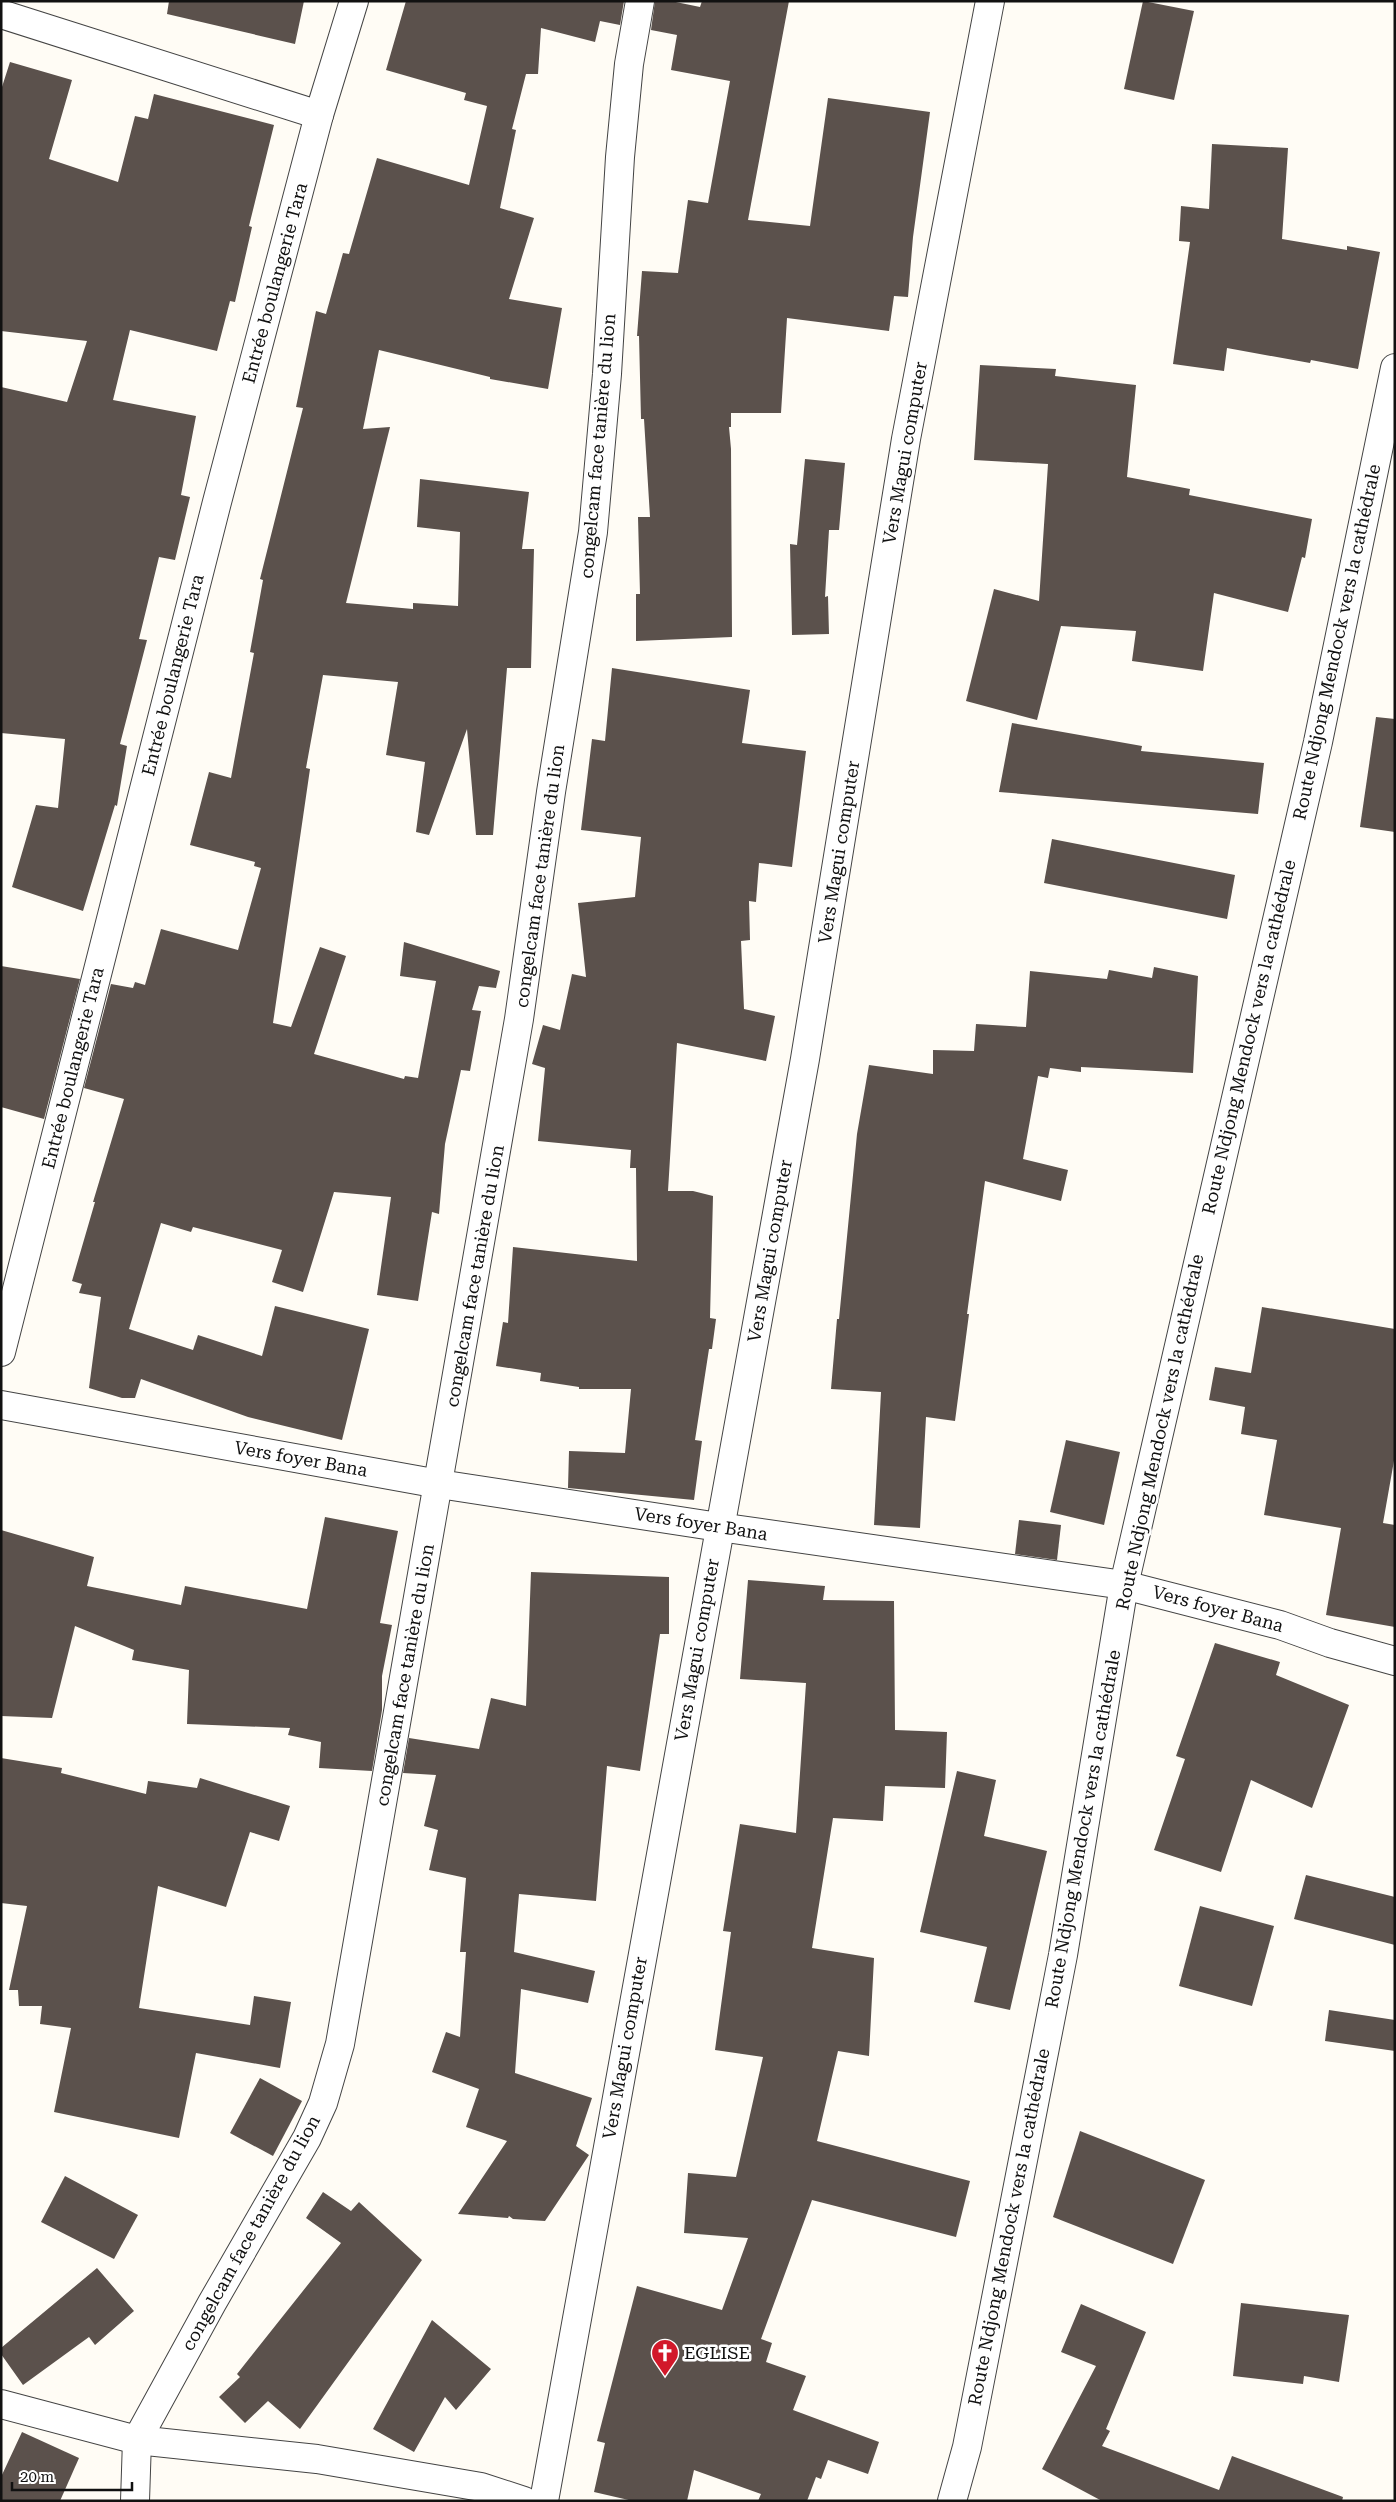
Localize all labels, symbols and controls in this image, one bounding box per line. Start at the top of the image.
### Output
street label: Entrée boulangerie Tara [238,180,312,386]
street label: congelcam face tanière du lion [575,312,620,579]
street label: Vers Magui computer [878,360,931,546]
street label: Route Ndjong Mendock vers la cathédrale [1288,462,1385,822]
street label: Entrée boulangerie Tara [137,572,208,778]
street label: congelcam face tanière du lion [511,742,568,1009]
street label: Vers Magui computer [814,759,863,945]
street label: Route Ndjong Mendock vers la cathédrale [1197,857,1300,1216]
street label: Entrée boulangerie Tara [37,965,108,1171]
street label: congelcam face tanière du lion [441,1143,508,1409]
street label: Vers Magui computer [743,1158,796,1344]
street label: Route Ndjong Mendock vers la cathédrale [1111,1252,1208,1612]
street label: Vers foyer Bana [233,1436,370,1481]
street label: Vers foyer Bana [633,1503,770,1544]
street label: congelcam face tanière du lion [371,1542,438,1808]
street label: Vers Magui computer [670,1557,723,1743]
street label: Vers foyer Bana [1150,1581,1286,1636]
street label: Route Ndjong Mendock vers la cathédrale [1041,1648,1124,2010]
street label: Vers Magui computer [598,1955,651,2141]
street label: Route Ndjong Mendock vers la cathédrale [964,2046,1054,2407]
street label: congelcam face tanière du lion [177,2111,324,2354]
church icon: EGLISE [650,2338,680,2377]
place label: EGLISE [684,2342,750,2363]
scale bar [12,2460,132,2492]
text: 20 m [20,2468,55,2486]

